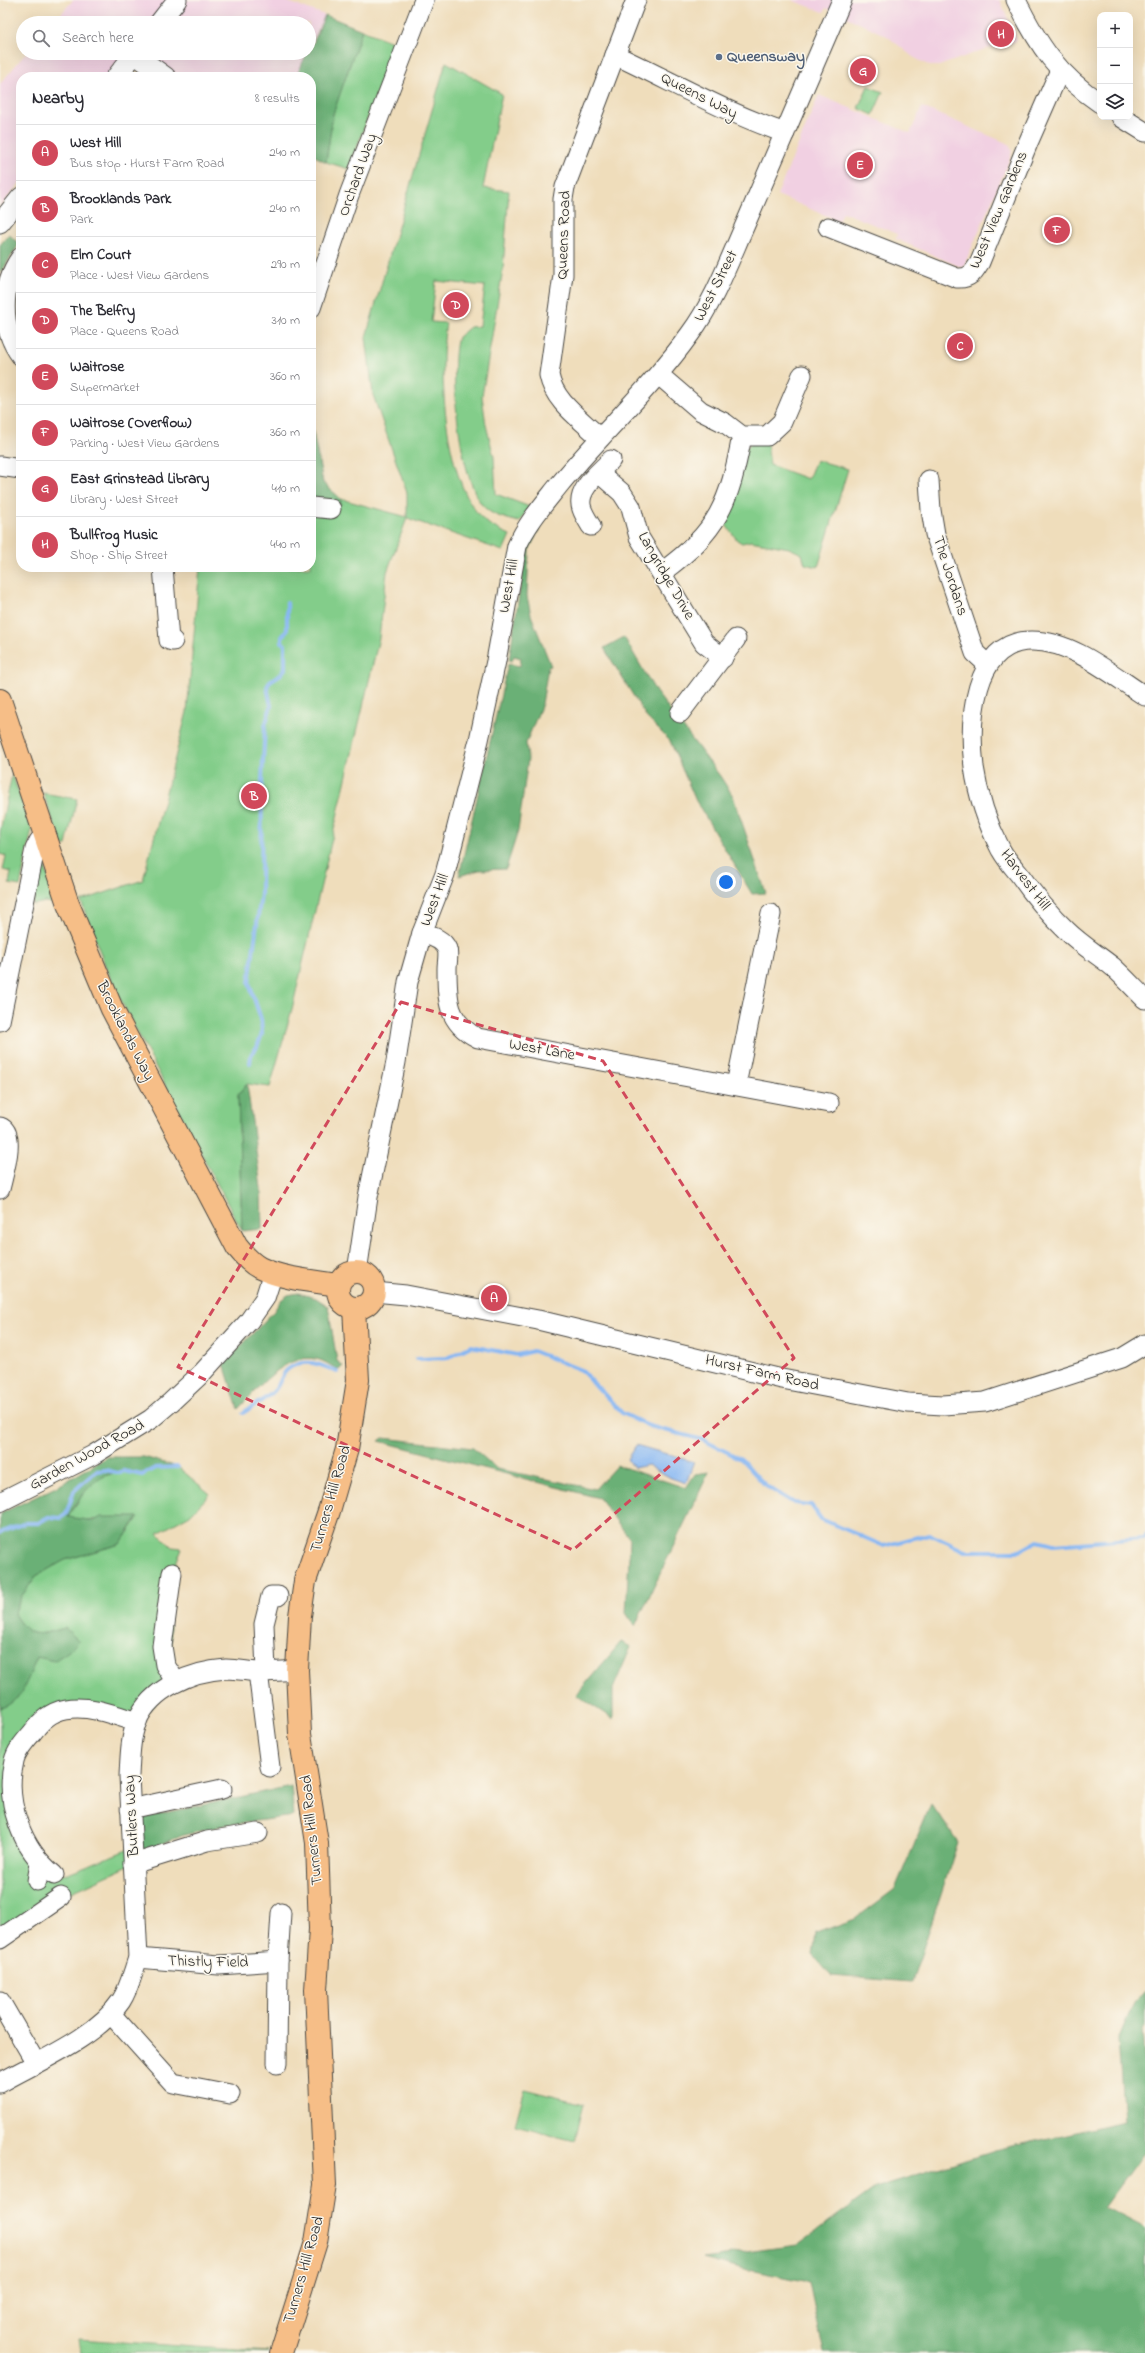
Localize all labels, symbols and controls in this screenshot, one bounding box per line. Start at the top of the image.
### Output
map controls [1097,12,1133,120]
button: + [1097,12,1133,48]
search box [16,16,316,60]
pin: H [988,19,1014,49]
icon: search [30,27,52,49]
text: Search here [62,27,134,49]
place label: Queensway [727,45,805,70]
button: − [1097,48,1133,84]
marker: Queensway [714,52,724,62]
pin: G [850,56,876,86]
street label: Queens Way [656,66,742,126]
button: layers [1097,84,1133,120]
text: Nearby [32,86,84,111]
text: 8 results [255,89,300,108]
street label: Orchard Way [332,130,384,220]
text: West Hill [70,132,121,154]
text: A [41,143,49,162]
text: 240 m [269,143,300,162]
street label: West View Gardens [963,147,1035,273]
pin: E [847,150,873,180]
text: Bus stop · Hurst Farm Road [70,154,224,173]
text: Brooklands Park [70,188,171,210]
street label: Queens Road [550,190,578,280]
text: B [41,199,49,218]
text: 240 m [269,199,300,218]
text: Park [70,210,94,229]
pin: F [1044,215,1070,245]
text: Elm Court [70,244,131,266]
street label: West Street [688,246,745,326]
text: C [41,255,49,274]
text: 290 m [271,255,300,274]
text: Place · West View Gardens [70,266,209,285]
pin: D [443,290,469,320]
text: The Belfry [70,300,135,322]
text: D [40,311,50,330]
text: 310 m [272,311,300,330]
text: Place · Queens Road [70,322,179,341]
pin: C [947,331,973,361]
text: Waitrose [70,356,124,378]
text: E [41,367,49,386]
text: 360 m [270,367,300,386]
text: Supermarket [70,378,140,397]
text: Waitrose (Overflow) [70,412,191,434]
text: F [41,423,49,442]
text: 360 m [270,423,300,442]
text: Parking · West View Gardens [70,434,220,453]
text: East Grinstead Library [70,468,209,490]
text: G [41,479,49,498]
text: 410 m [272,479,300,498]
text: Library · West Street [70,490,179,509]
text: Bullfrog Music [70,524,158,546]
street label: Langridge Drive [631,527,701,625]
street label: The Jordans [926,533,974,619]
text: H [41,535,49,554]
text: 440 m [270,535,300,554]
text: Shop · Ship Street [70,546,168,565]
street label: West Hill [492,557,526,615]
pin: B [241,781,267,811]
street label: Harvest Hill [994,844,1056,916]
street label: West Hill [414,870,456,930]
your location [716,872,736,892]
street label: Brooklands Way [89,976,161,1085]
street label: West Lane [507,1032,578,1068]
pin: A [481,1283,507,1313]
street label: Hurst Farm Road [703,1348,821,1398]
street label: Garden Wood Road [25,1413,149,1497]
street label: Turners Hill Road [304,1442,358,1556]
street label: Butlers Way [118,1774,146,1859]
street label: Turners Hill Road [294,1774,330,1886]
street label: Thistly Field [167,1949,249,1975]
street label: Turners Hill Road [277,2213,331,2327]

